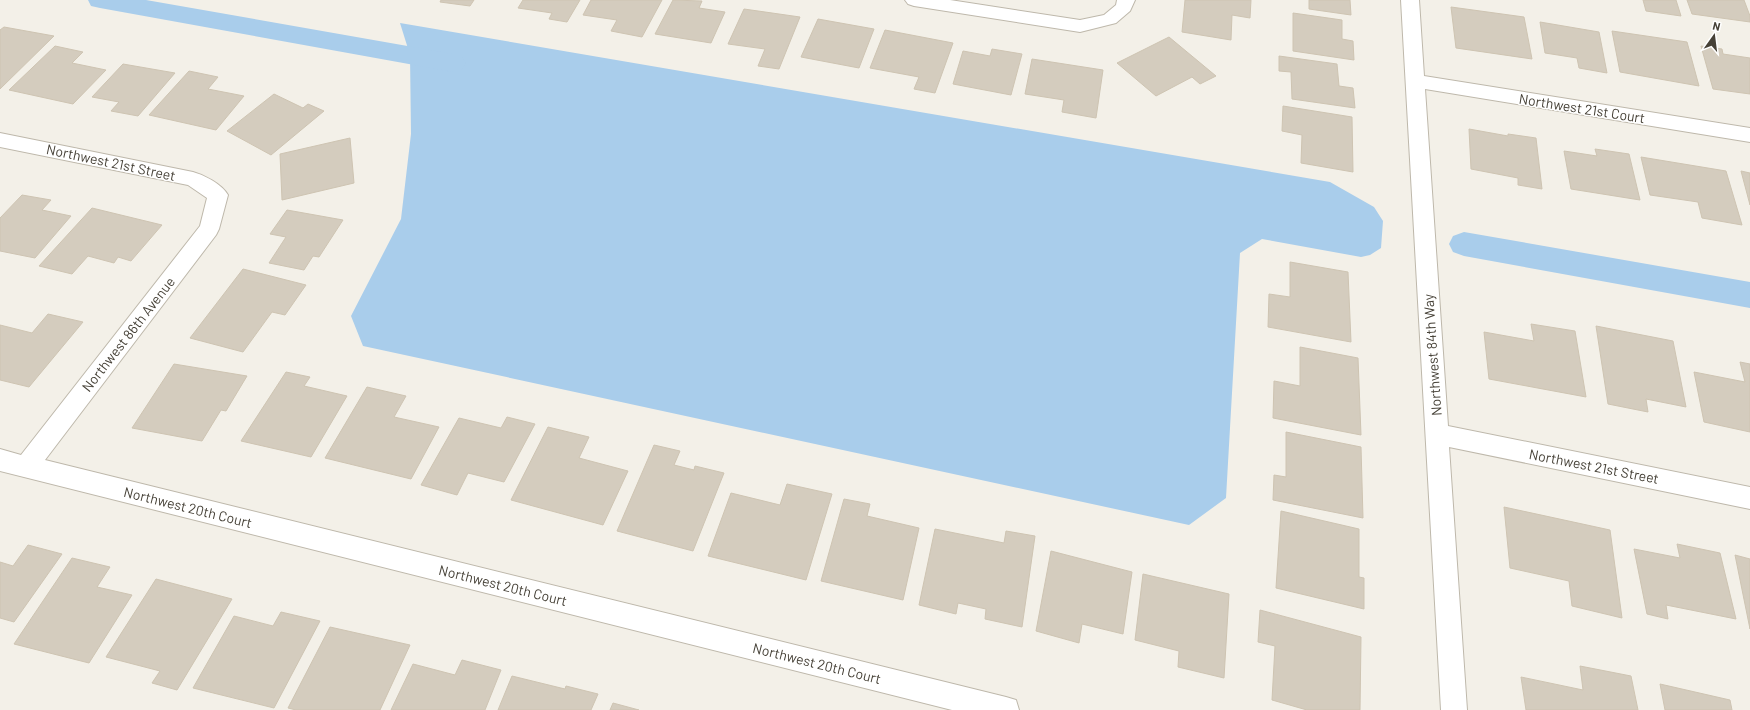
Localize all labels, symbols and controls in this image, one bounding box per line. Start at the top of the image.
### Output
north arrow [1694,16,1734,56]
text: N [1711,19,1722,33]
street label: Northwest 21st Court [1518,90,1646,126]
street label: Northwest 21st Street [45,140,177,184]
street label: Northwest 86th Avenue [78,273,178,395]
street label: Northwest 84th Way [1419,293,1445,417]
street label: Northwest 21st Street [1528,445,1660,487]
street label: Northwest 20th Court [122,483,254,531]
street label: Northwest 20th Court [437,561,569,609]
street label: Northwest 20th Court [751,639,883,687]

